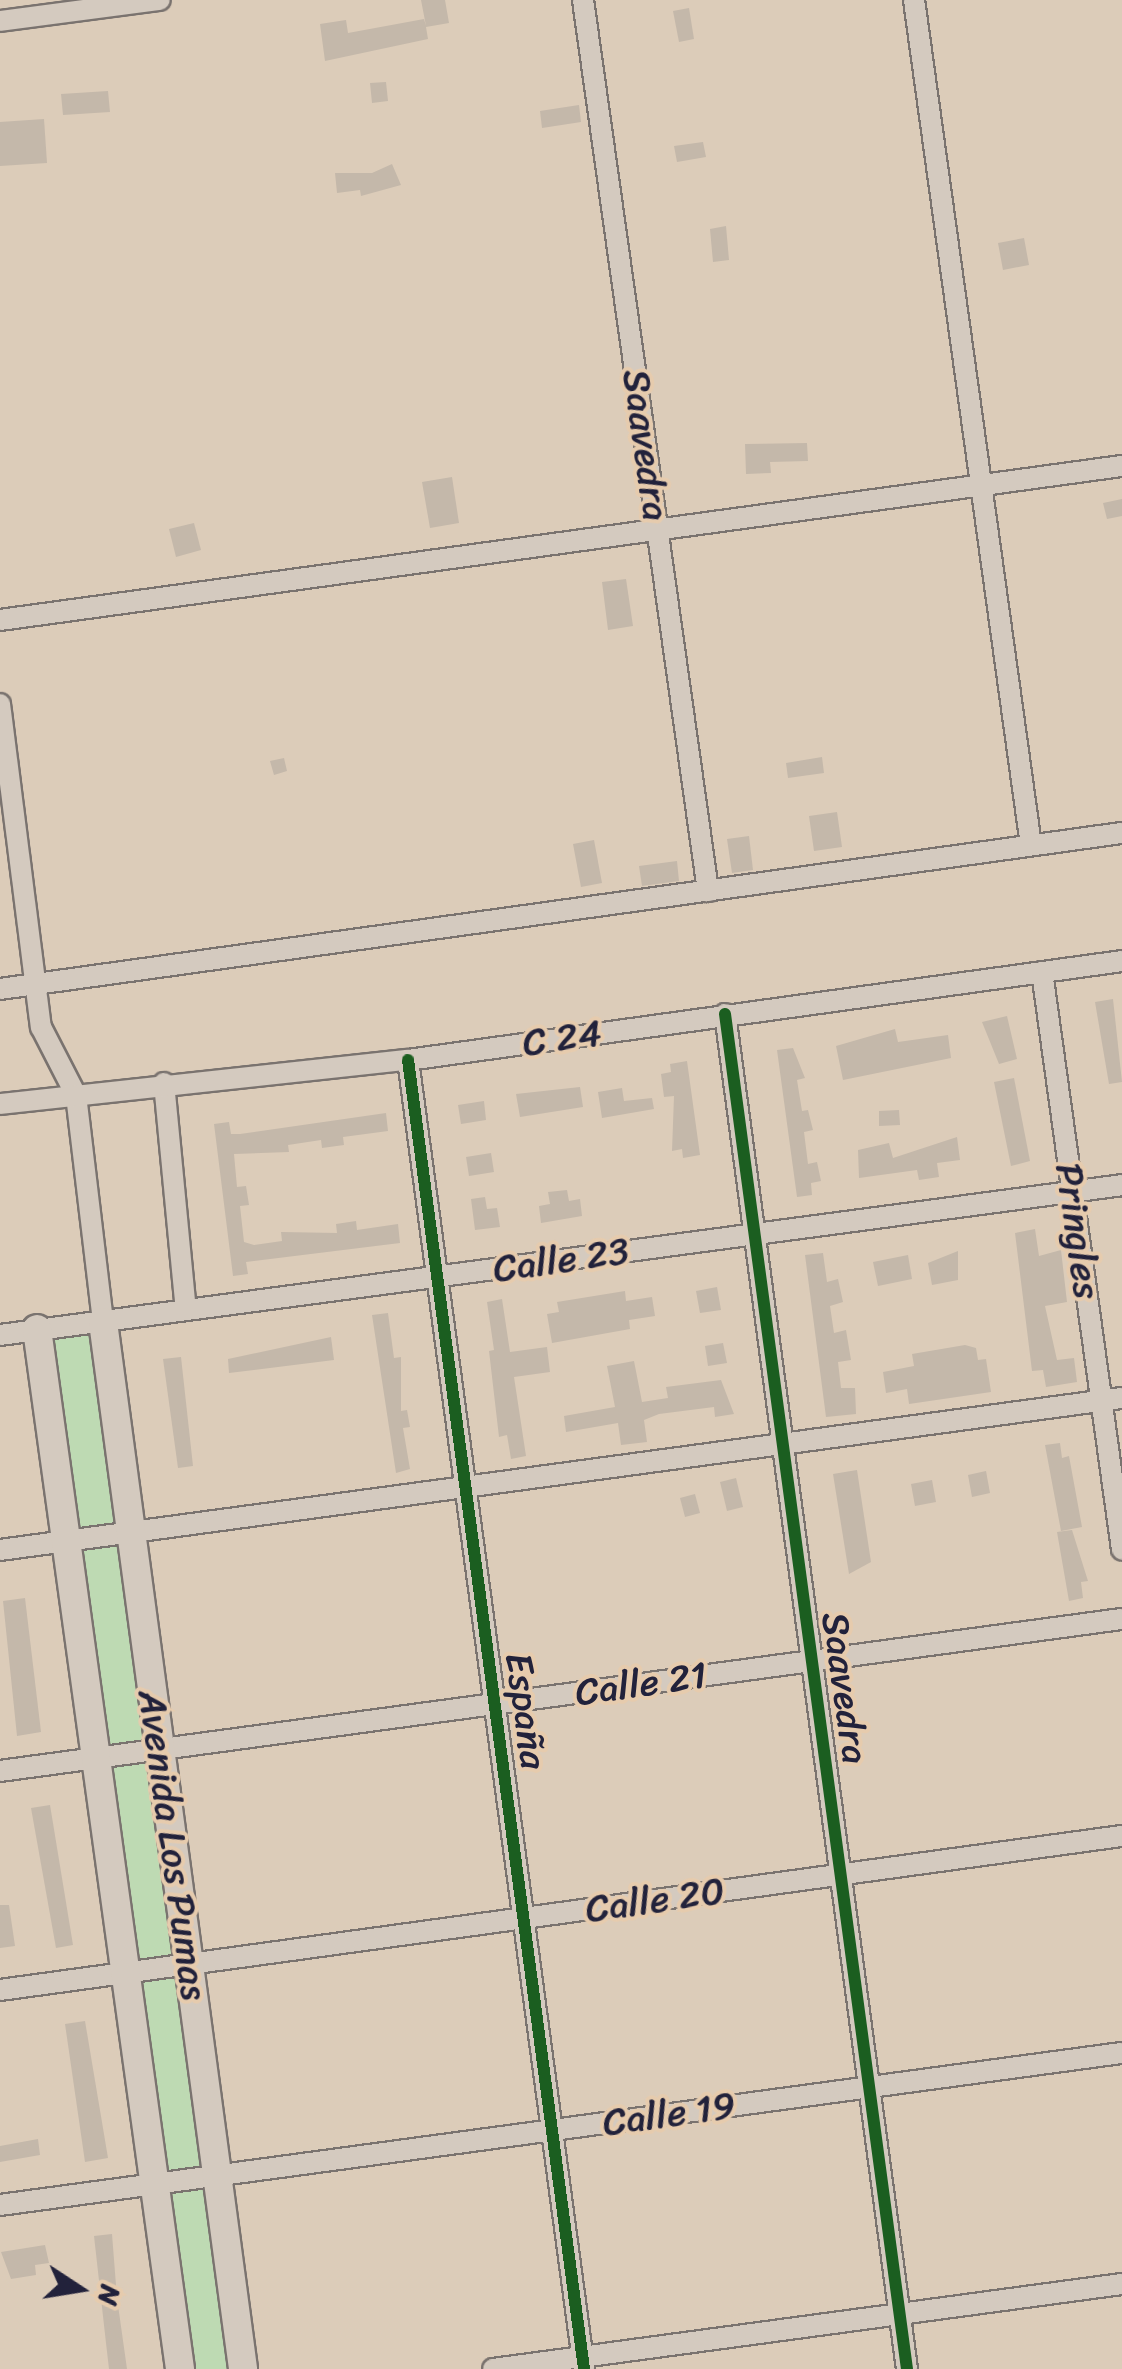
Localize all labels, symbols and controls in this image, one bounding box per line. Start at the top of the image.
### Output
street label: Saavedra [613,366,679,524]
street label: C 24 [520,1010,604,1066]
street label: Pringles [1046,1160,1110,1302]
street label: Calle 23 [490,1228,632,1292]
street label: Saavedra [812,1609,878,1767]
street label: España [495,1650,557,1772]
street label: Calle 21 [572,1652,710,1716]
street label: Avenida Los Pumas [128,1686,218,2004]
street label: Calle 20 [583,1868,727,1932]
street label: Calle 19 [600,2082,738,2146]
north arrow [30,2239,130,2339]
text: N [84,2281,136,2310]

